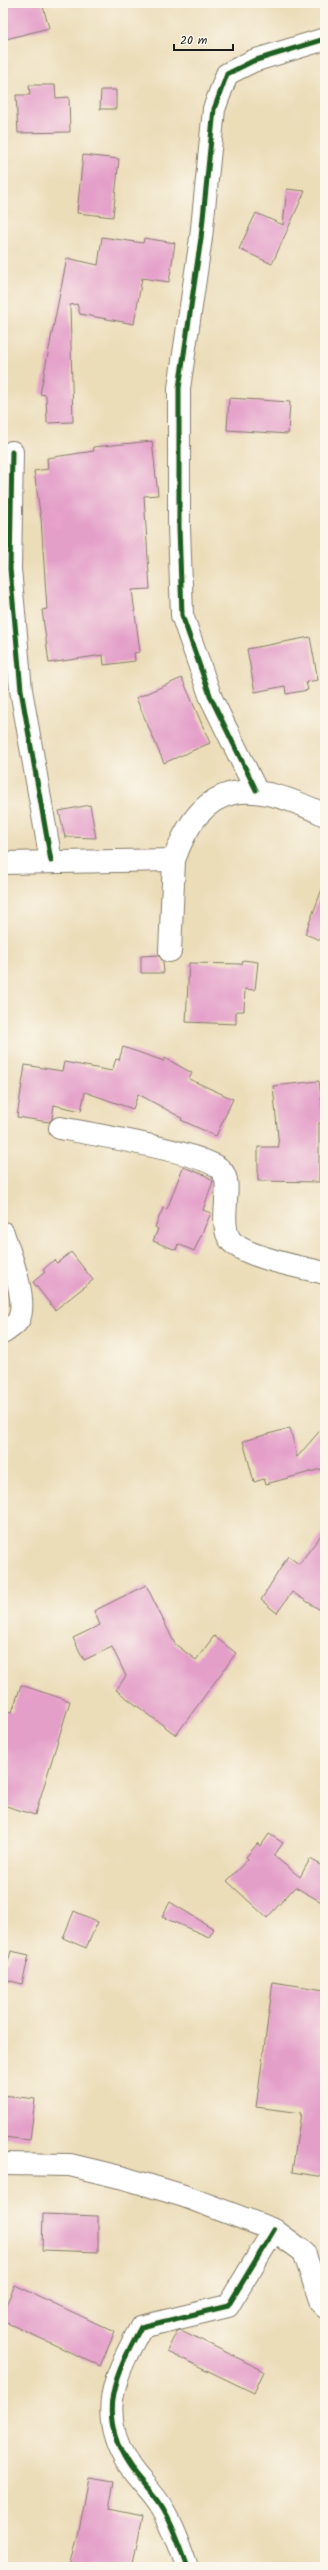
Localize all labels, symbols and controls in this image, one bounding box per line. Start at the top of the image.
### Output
scale bar [174,26,233,52]
text: 20 m [180,31,208,50]

